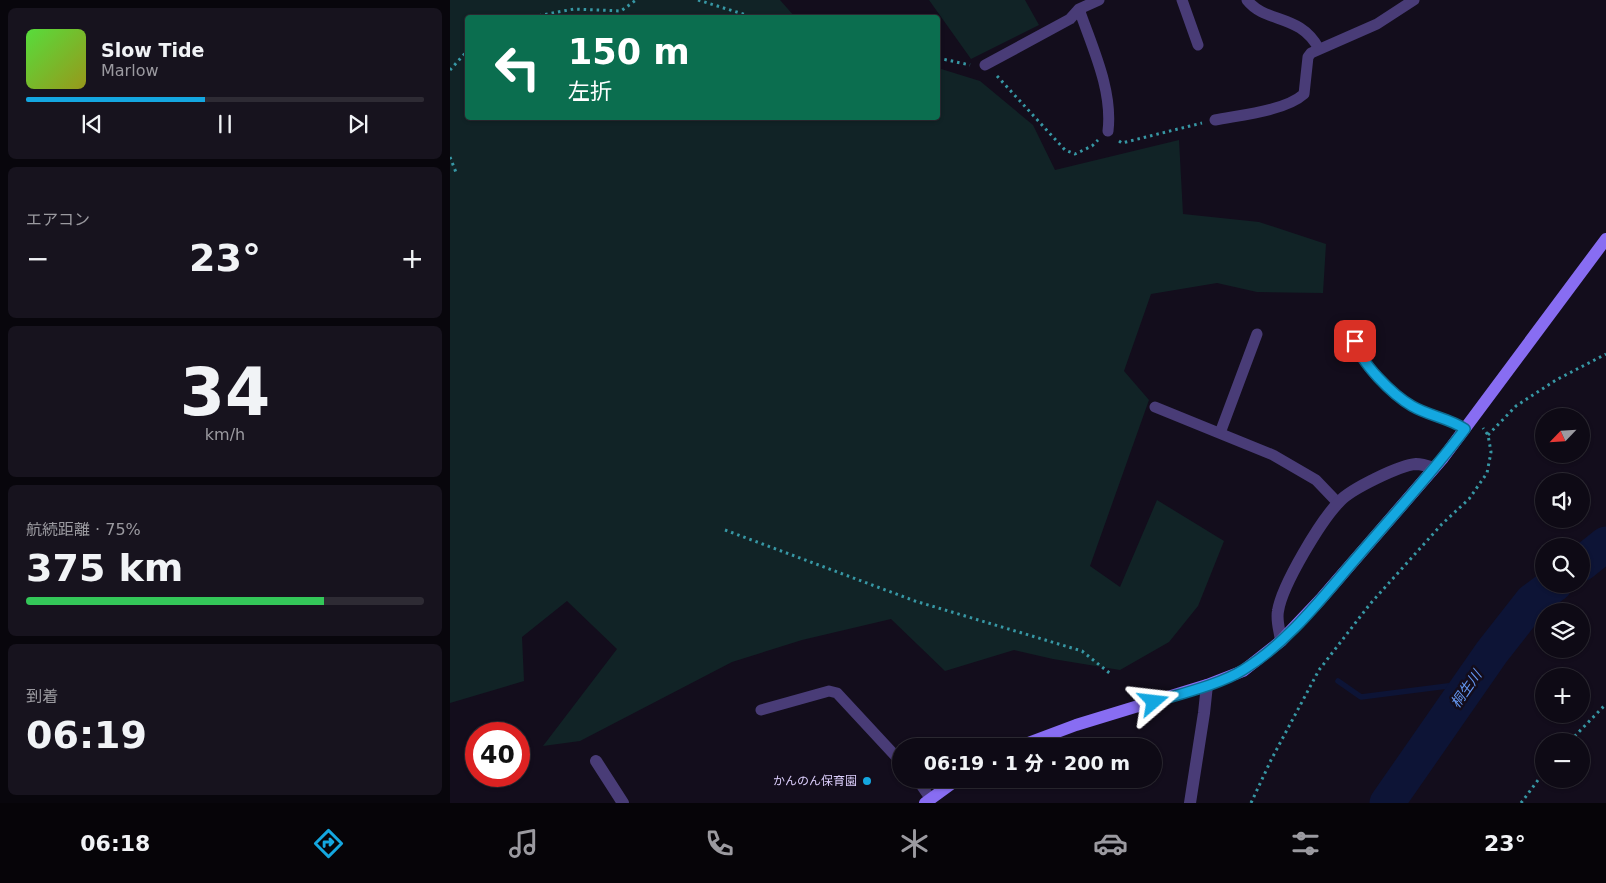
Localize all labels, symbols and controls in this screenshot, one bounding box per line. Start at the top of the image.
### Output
text: 150 m [568,32,690,72]
icon: left [485,35,550,100]
text: Slow Tide [101,39,204,61]
text: Marlow [101,61,159,80]
text: 左折 [568,79,612,104]
icon: previous [78,110,106,138]
icon: pause [211,110,239,138]
icon: next [344,110,372,138]
text: エアコン [26,210,90,229]
text: 23° [189,236,261,280]
text: − [26,242,49,275]
text: + [401,242,424,275]
pin [1334,320,1376,362]
icon: arrive [1341,327,1369,355]
text: 34 [180,355,270,430]
north arrow [1535,408,1590,462]
map controls [1535,408,1590,788]
text: km/h [205,425,245,444]
button: sound [1535,473,1590,528]
text: 航続距離 · 75% [26,520,141,539]
button: search [1535,538,1590,593]
text: 375 km [26,546,183,590]
button: layers [1535,603,1590,658]
water label: 桐生川 [1447,666,1486,711]
button: + [1535,668,1590,723]
position arrow [1127,675,1179,727]
text: 到着 [26,687,58,706]
text: 06:19 [26,713,147,757]
speed limit sign: 40 [465,722,530,787]
button: − [1535,733,1590,788]
text: 06:19 · 1 分 · 200 m [924,752,1130,774]
place label: かんのん保育園 [773,774,857,788]
marker: かんのん保育園 [861,775,873,787]
icon: directions [311,826,346,861]
icon: music [506,826,541,861]
icon: phone [702,826,737,861]
icon: climate [897,826,932,861]
icon: car [1093,826,1128,861]
icon: filters [1288,826,1323,861]
text: 06:18 [80,831,150,856]
text: 23° [1484,831,1526,856]

